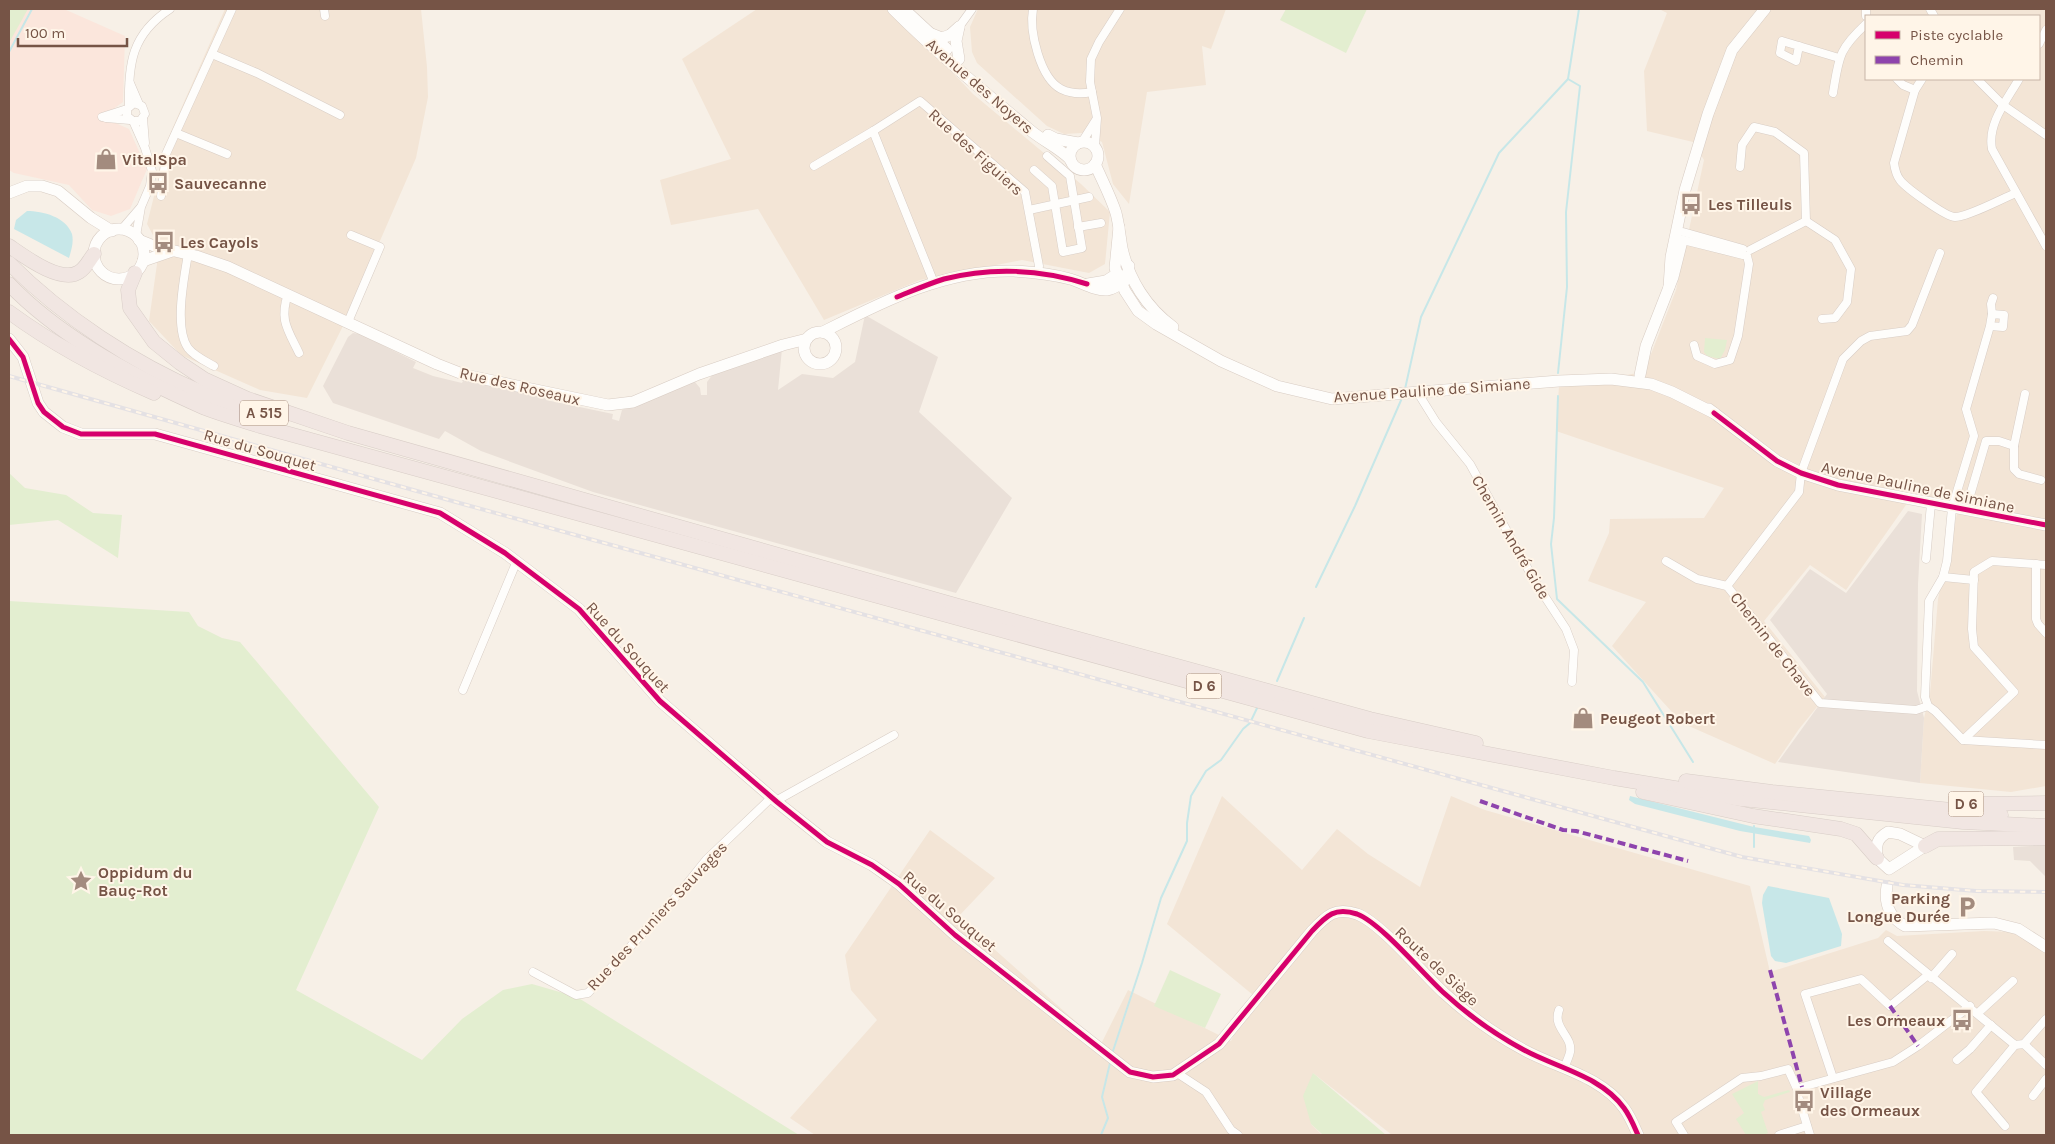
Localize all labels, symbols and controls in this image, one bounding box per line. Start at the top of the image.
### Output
scale bar [18,15,126,47]
legend [1865,15,2040,80]
text: 100 m [25,24,65,42]
text: Piste cyclable [1910,26,2003,44]
street label: Avenue des Noyers [922,34,1038,138]
text: Chemin [1910,51,1964,69]
street label: Rue des Figuiers [925,105,1027,199]
shop icon: VitalSpa [93,146,119,172]
place label: VitalSpa [122,150,187,169]
bus stop icon: Sauvecanne [145,170,171,196]
place label: Sauvecanne [174,174,267,193]
bus stop icon: Les Tilleuls [1678,191,1704,217]
place label: Les Tilleuls [1708,195,1792,214]
bus stop icon: Les Cayols [151,229,177,255]
place label: Les Cayols [180,233,259,252]
street label: Rue des Roseaux [458,363,582,409]
street label: Avenue Pauline de Simiane [1333,374,1531,406]
road number: A 515 [240,400,288,426]
street label: Rue du Souquet [202,425,318,475]
street label: Avenue Pauline de Simiane [1820,457,2016,517]
street label: Chemin André Gide [1468,472,1554,602]
street label: Chemin de Chave [1726,588,1820,700]
street label: Rue du Souquet [582,598,674,696]
road number: D 6 [1186,674,1222,698]
shop icon: Peugeot Robert [1570,705,1596,731]
place label: Peugeot Robert [1600,709,1715,728]
road number: D 6 [1948,792,1984,816]
street label: Rue des Pruniers Sauvages [583,837,731,995]
place label: Oppidum du Bauç-Rot [98,863,193,900]
street label: Rue du Souquet [900,866,1000,956]
place icon: Oppidum du Bauç-Rot [68,868,94,894]
place label: Parking Longue Durée [1847,889,1950,926]
parking icon: Parking Longue Durée [1954,894,1980,920]
street label: Route de Siège [1391,922,1483,1010]
bus stop icon: Les Ormeaux [1949,1007,1975,1033]
place label: Les Ormeaux [1847,1011,1945,1030]
place label: Village des Ormeaux [1820,1083,1920,1120]
bus stop icon: Village des Ormeaux [1791,1088,1817,1114]

